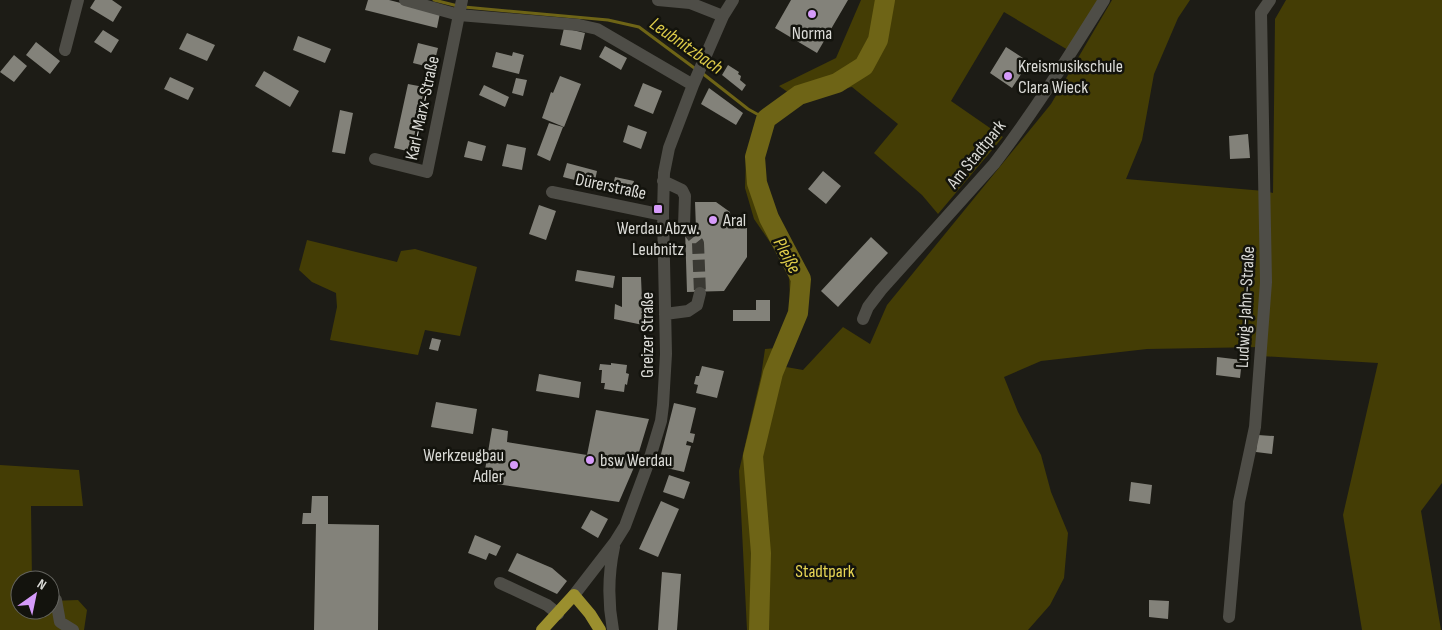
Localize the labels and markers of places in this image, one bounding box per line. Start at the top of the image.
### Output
marker: Norma [806,8,818,20]
place label: Norma [792,23,832,44]
place label: Kreismusikschule Clara Wieck [1018,56,1123,98]
marker: Kreismusikschule Clara Wieck [1002,70,1014,82]
marker: Werdau Abzw. Leubnitz [652,203,664,215]
place label: Aral [722,210,746,231]
marker: Aral [707,214,719,226]
place label: Werdau Abzw. Leubnitz [617,218,699,260]
place label: Werkzeugbau Adler [423,445,504,487]
place label: bsw Werdau [600,450,672,471]
marker: bsw Werdau [584,454,596,466]
marker: Werkzeugbau Adler [508,459,520,471]

